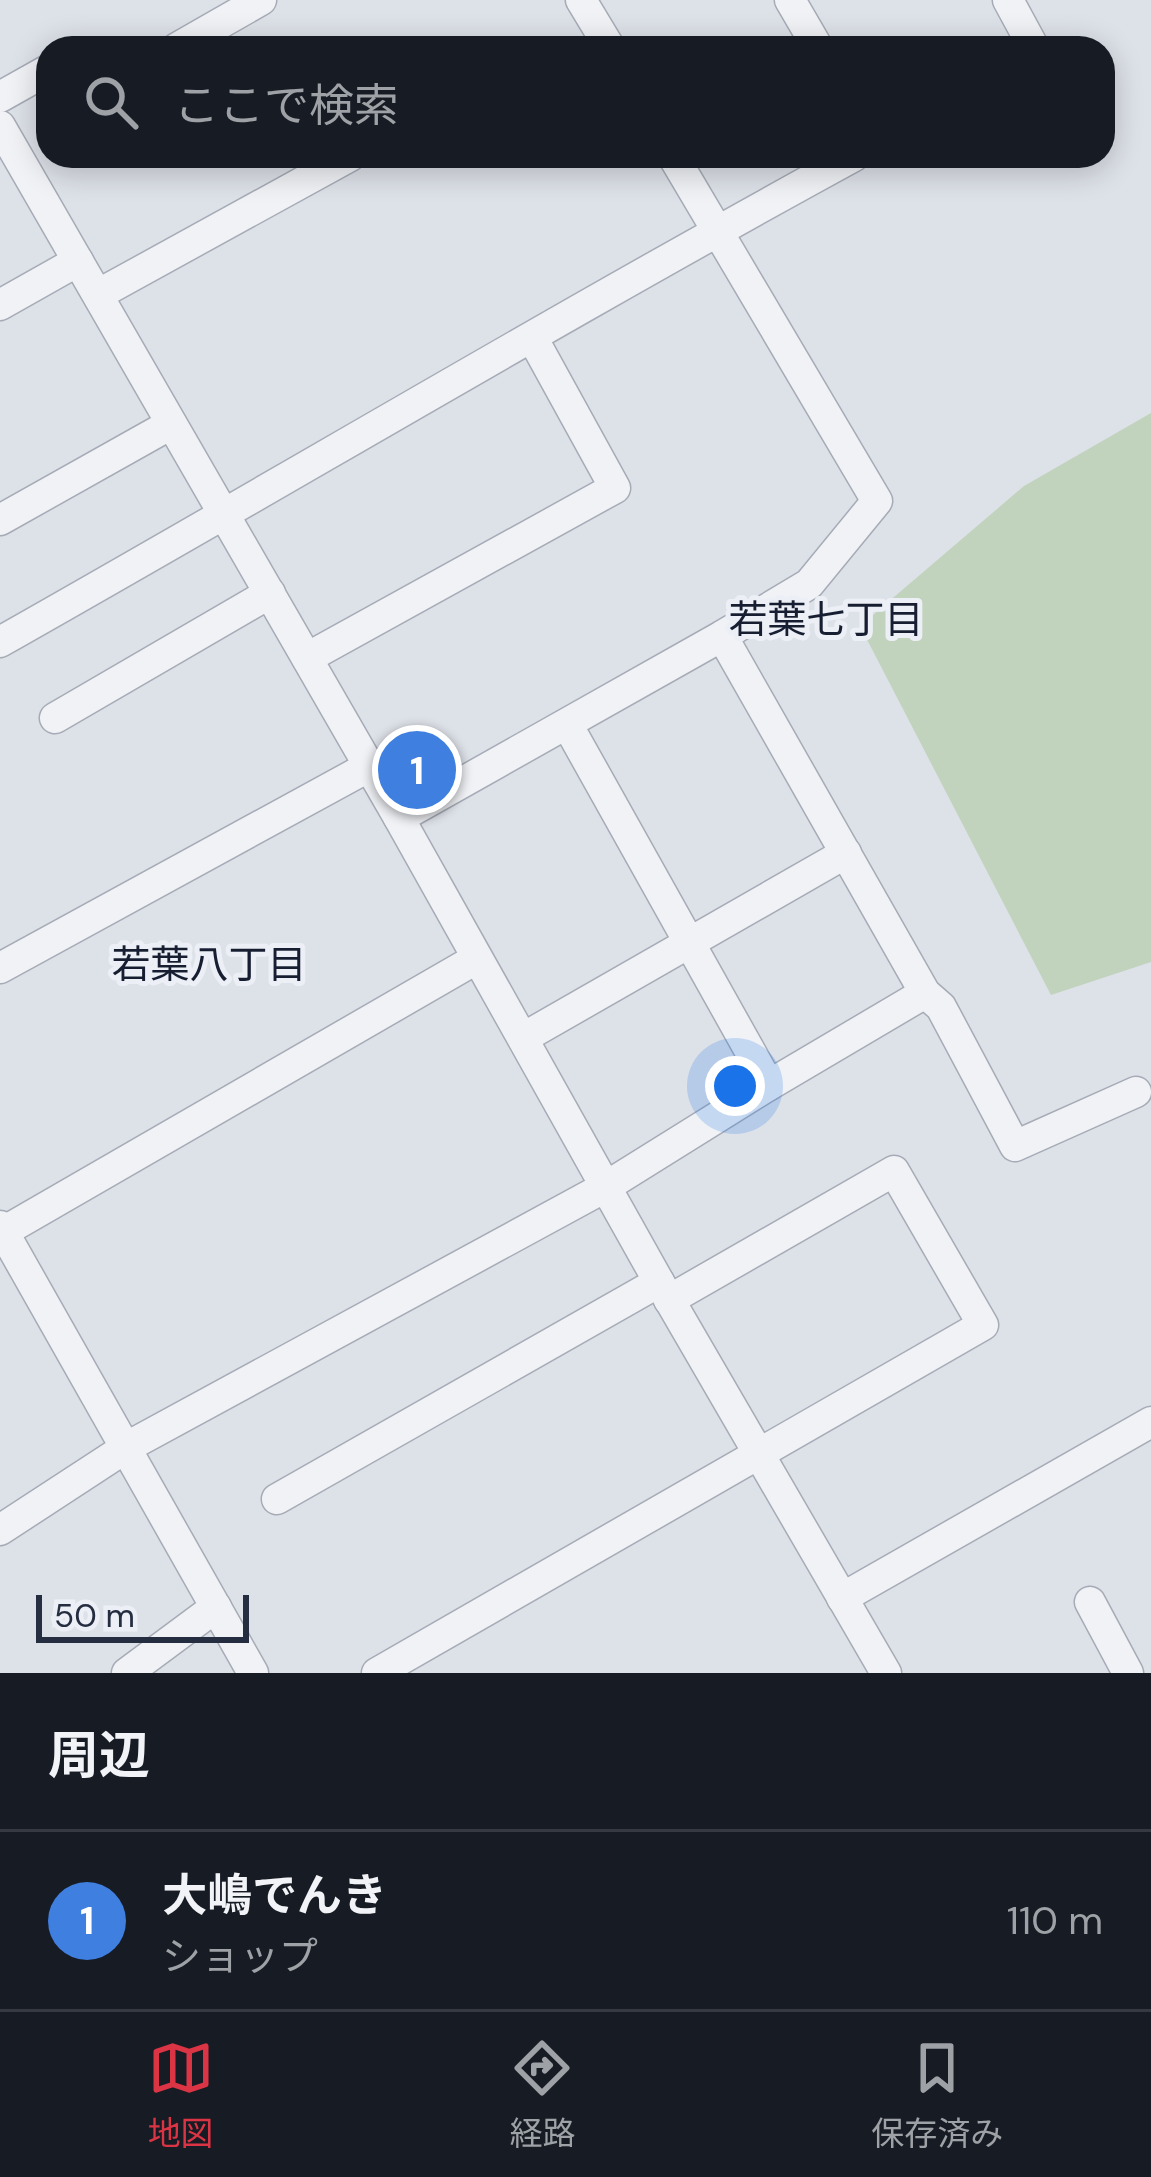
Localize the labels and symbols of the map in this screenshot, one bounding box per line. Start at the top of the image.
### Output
district label: 若葉七丁目 [728,594,924,645]
pin: 1 [378,725,456,815]
district label: 若葉八丁目 [111,939,307,990]
your location [705,1056,765,1116]
scale bar [36,1589,249,1642]

